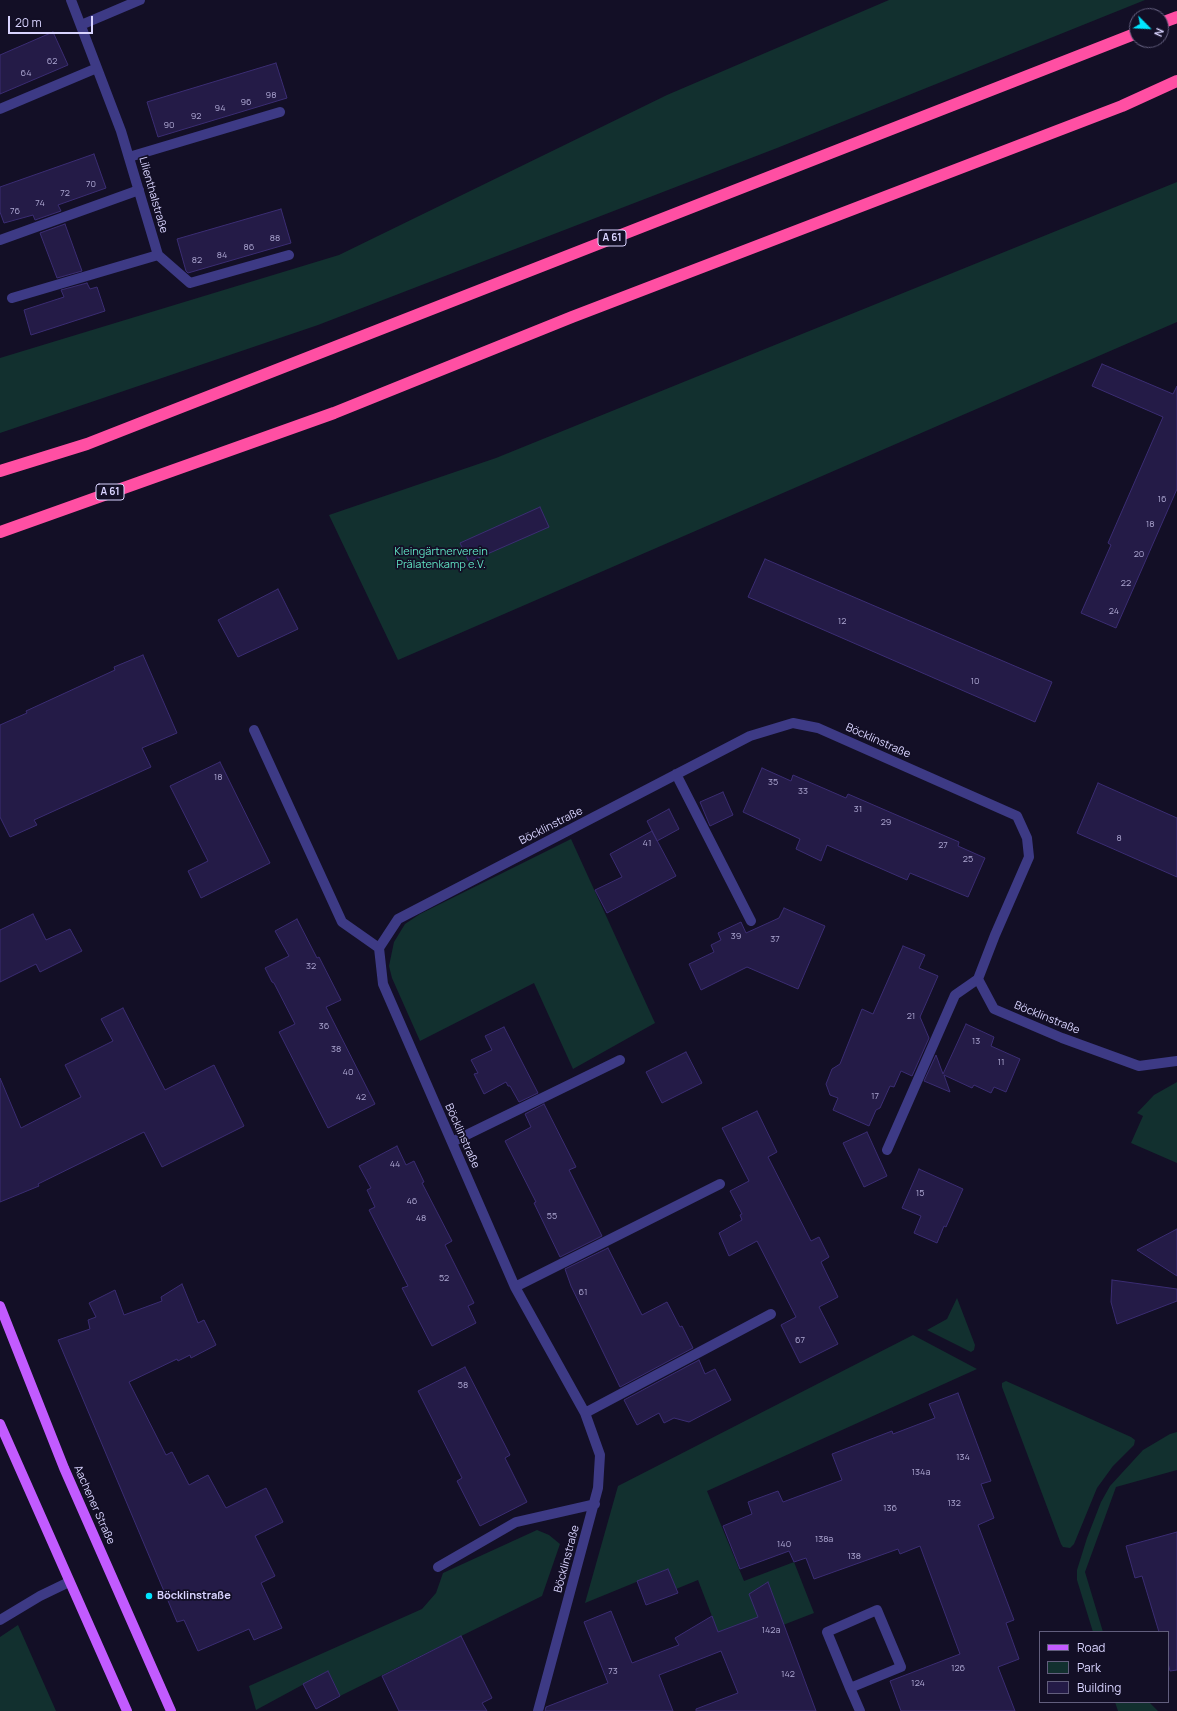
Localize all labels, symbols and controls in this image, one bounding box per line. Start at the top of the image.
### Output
scale bar [10,8,95,34]
north arrow [1129,8,1169,48]
text: 20 m [15,14,42,31]
text: N [1151,26,1168,39]
house number: 62 [47,56,57,66]
house number: 64 [21,68,31,78]
house number: 98 [266,90,276,100]
house number: 96 [240,97,252,107]
house number: 94 [215,103,225,113]
house number: 92 [191,111,201,121]
house number: 90 [163,120,175,130]
street label: Lilienthalstraße [136,155,170,235]
house number: 70 [86,179,96,189]
house number: 72 [60,188,70,198]
house number: 74 [35,198,45,208]
house number: 76 [10,206,20,216]
road number: A 61 [598,230,626,246]
house number: 88 [270,233,280,243]
house number: 86 [244,242,254,252]
house number: 84 [217,250,227,260]
house number: 82 [192,255,202,265]
road number: A 61 [96,484,124,500]
house number: 16 [1157,494,1167,504]
house number: 18 [1146,519,1154,529]
park label: Kleingärtnerverein Prälatenkamp e.V. [394,545,488,571]
house number: 20 [1134,549,1144,559]
house number: 22 [1121,578,1131,588]
house number: 24 [1109,606,1119,616]
house number: 12 [838,616,846,626]
house number: 10 [971,676,979,686]
street label: Böcklinstraße [844,721,912,761]
house number: 18 [214,772,222,782]
house number: 35 [768,777,778,787]
house number: 33 [798,786,808,796]
street label: Böcklinstraße [517,804,585,848]
house number: 31 [854,804,862,814]
house number: 29 [881,817,891,827]
house number: 8 [1116,833,1122,843]
house number: 41 [643,838,651,848]
house number: 27 [938,840,948,850]
house number: 25 [963,854,973,864]
house number: 39 [731,931,741,941]
house number: 37 [770,934,780,944]
house number: 32 [306,961,316,971]
street label: Böcklinstraße [1012,999,1082,1037]
house number: 21 [907,1011,915,1021]
house number: 36 [319,1021,329,1031]
house number: 13 [972,1036,980,1046]
house number: 38 [331,1044,341,1054]
house number: 11 [997,1057,1005,1067]
house number: 40 [343,1067,353,1077]
house number: 17 [871,1091,879,1101]
house number: 42 [356,1092,366,1102]
street label: Böcklinstraße [442,1102,482,1170]
house number: 44 [390,1159,400,1169]
house number: 15 [916,1188,924,1198]
house number: 46 [407,1196,417,1206]
house number: 55 [547,1211,557,1221]
house number: 48 [416,1213,426,1223]
house number: 52 [439,1273,449,1283]
house number: 61 [579,1287,587,1297]
house number: 67 [795,1335,805,1345]
house number: 58 [458,1380,468,1390]
house number: 134 [956,1452,970,1462]
street label: Aachener Straße [71,1463,117,1547]
house number: 134a [912,1467,930,1477]
house number: 132 [947,1498,961,1508]
house number: 136 [883,1503,897,1513]
street label: Böcklinstraße [552,1524,582,1594]
house number: 138a [815,1534,833,1544]
house number: 140 [777,1539,791,1549]
house number: 138 [847,1551,861,1561]
place label: Böcklinstraße [157,1589,231,1603]
marker: Böcklinstraße [144,1591,154,1601]
house number: 142a [762,1625,780,1635]
legend [1039,1631,1169,1703]
text: Road [1077,1639,1105,1656]
text: Park [1077,1659,1101,1676]
house number: 126 [951,1663,965,1673]
house number: 73 [608,1666,618,1676]
house number: 142 [781,1669,795,1679]
house number: 124 [911,1678,925,1688]
text: Building [1077,1679,1121,1696]

